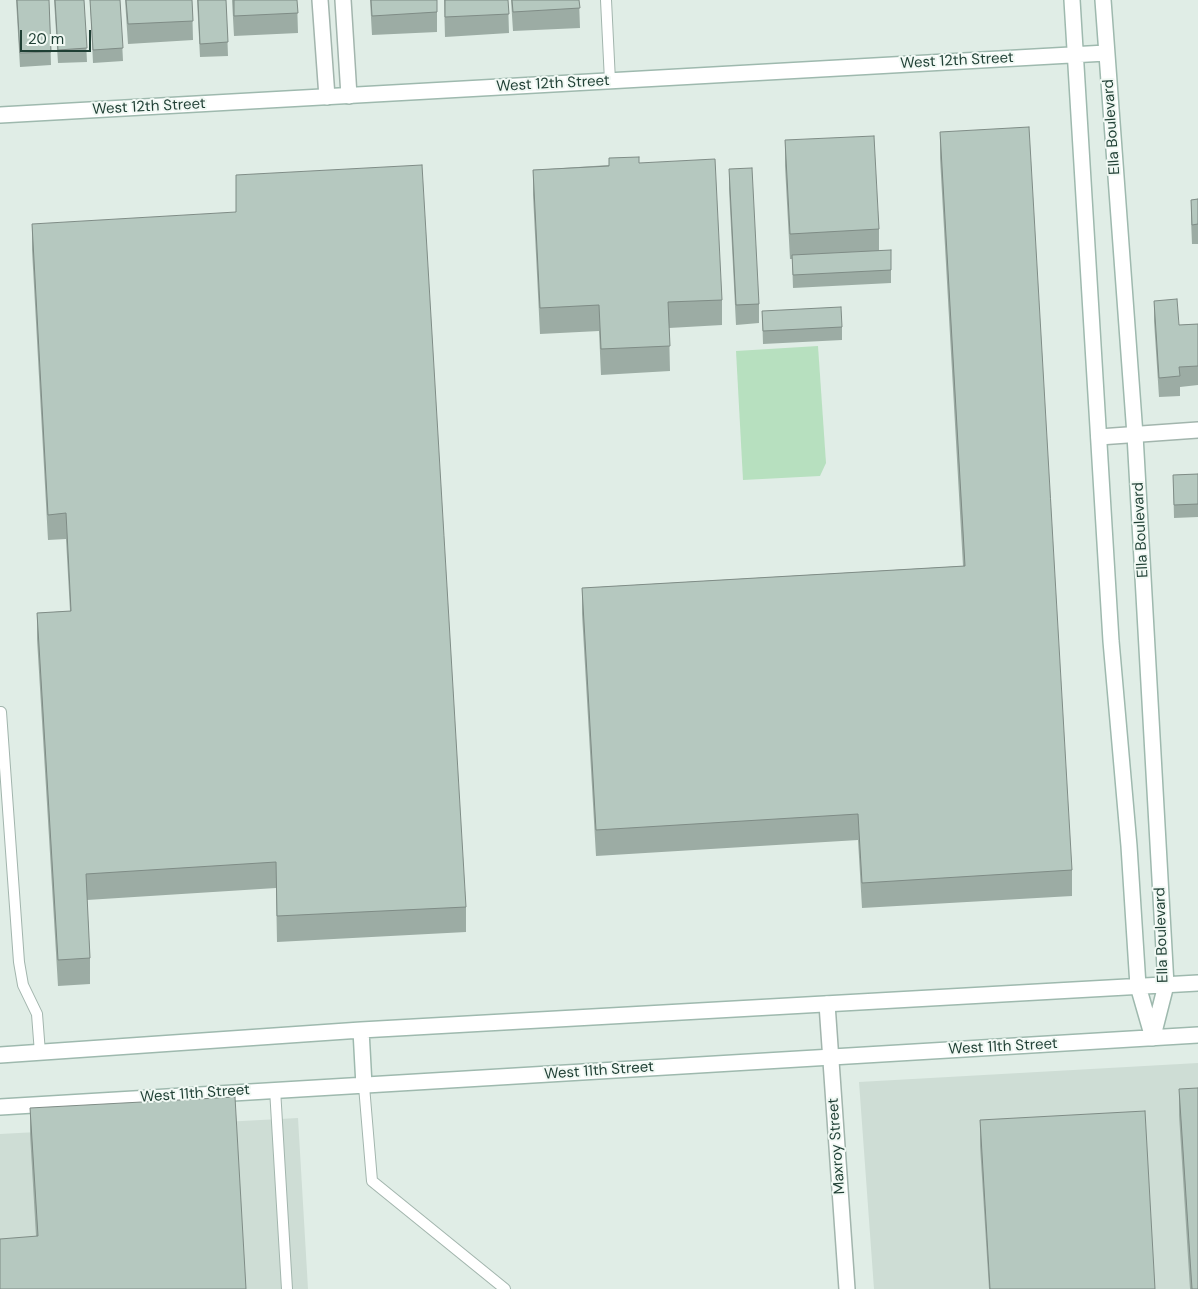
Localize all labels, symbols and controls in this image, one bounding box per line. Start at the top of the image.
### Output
scale bar [22,20,94,52]
text: 20 m [28,29,64,49]
street label: West 12th Street [900,49,1014,73]
street label: West 12th Street [496,72,610,96]
street label: Ella Boulevard [1100,79,1124,175]
street label: West 12th Street [92,95,206,119]
street label: Ella Boulevard [1130,482,1152,578]
street label: Ella Boulevard [1151,887,1173,983]
street label: West 11th Street [948,1035,1058,1059]
street label: West 11th Street [544,1058,654,1084]
street label: West 11th Street [140,1081,250,1107]
street label: Maxroy Street [825,1097,849,1195]

